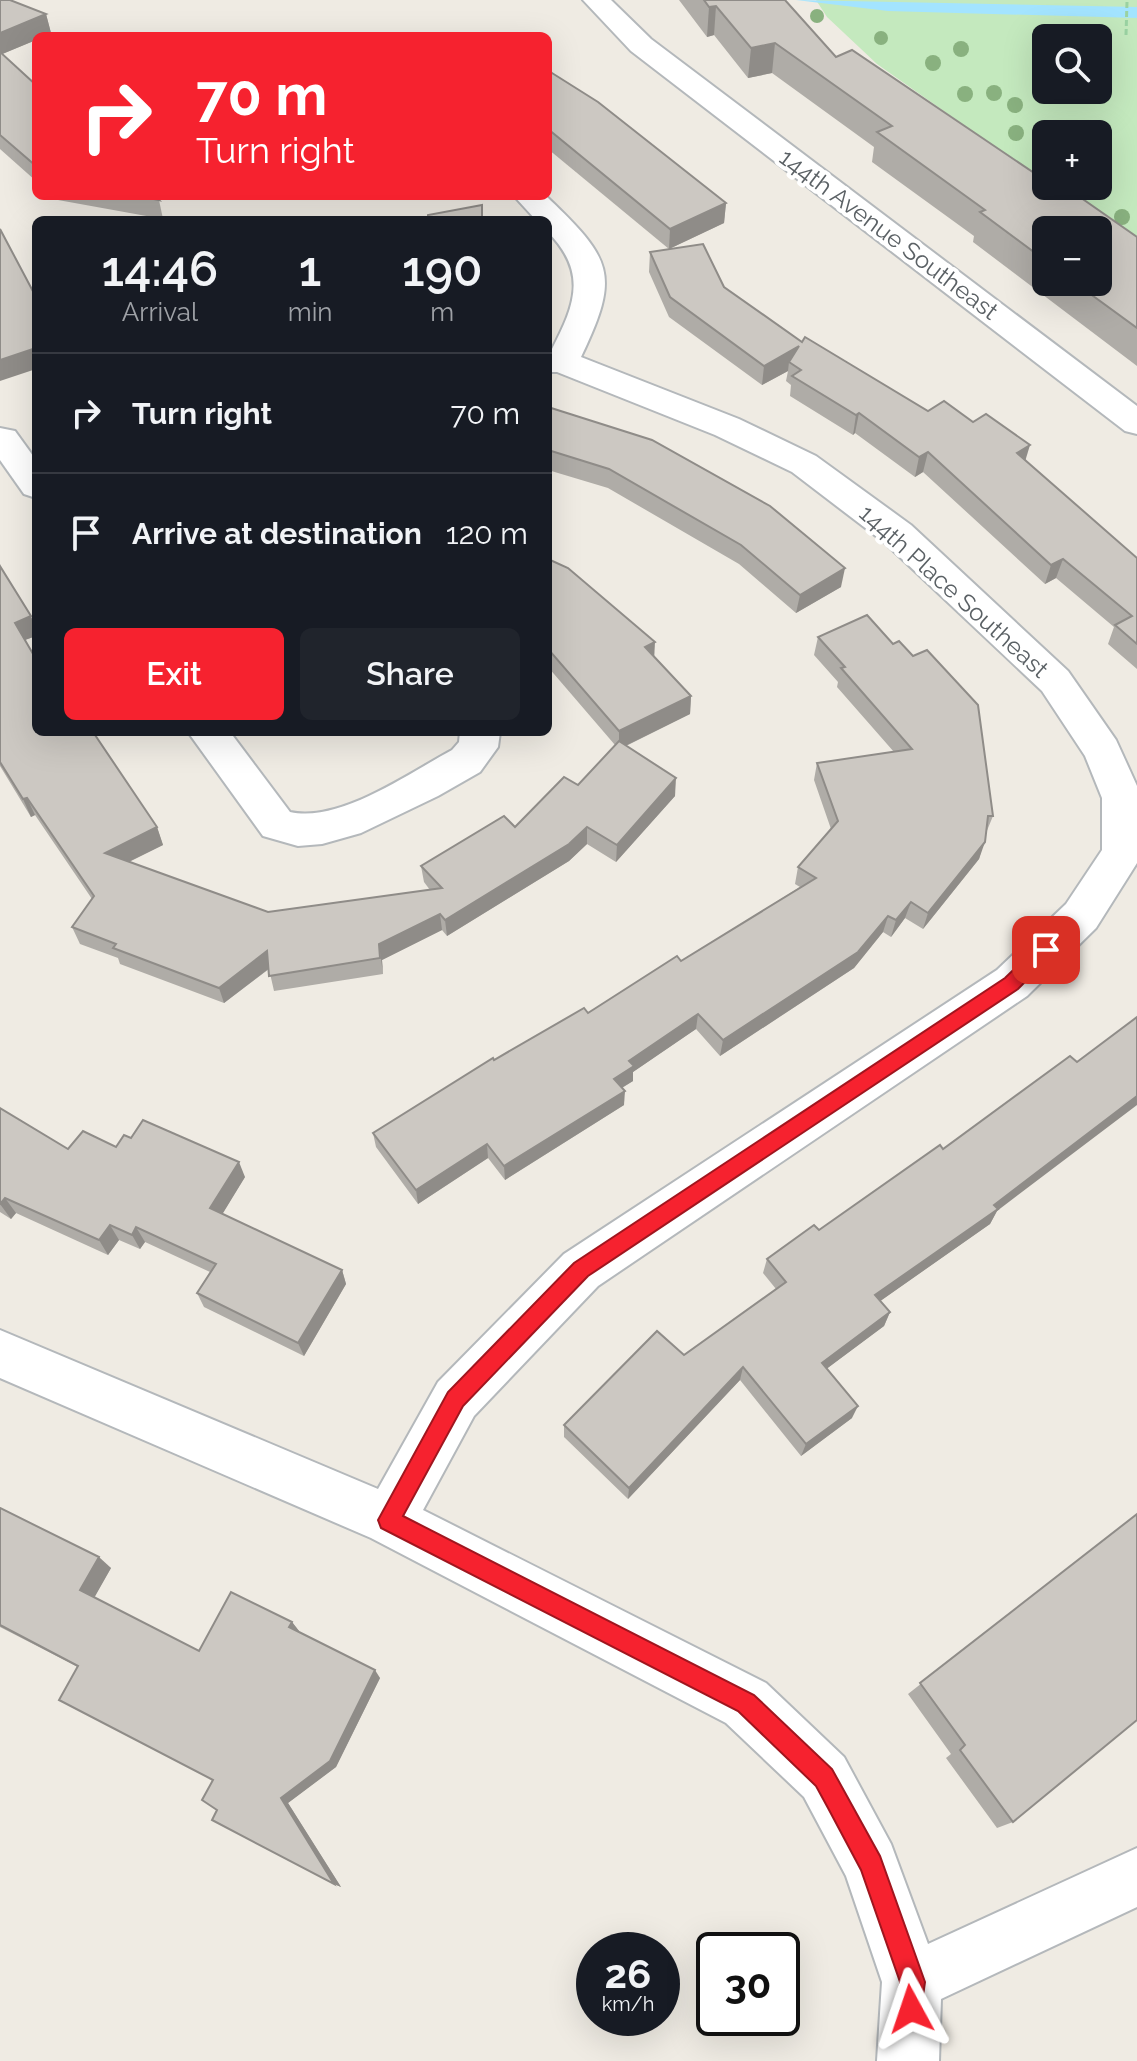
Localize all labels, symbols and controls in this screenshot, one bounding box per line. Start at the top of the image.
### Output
map controls [1032,24,1112,296]
button: search [1032,24,1112,104]
text: 70 m [196,62,327,128]
icon: right [64,64,168,168]
button: + [1032,120,1112,200]
text: Turn right [196,129,355,171]
street label: 144th Avenue Southeast [774,142,1004,326]
button: − [1032,216,1112,296]
text: 14:46 [102,241,218,297]
text: 1 [299,241,321,297]
text: 190 [402,241,482,297]
text: Arrival [122,297,198,327]
text: min [288,297,332,327]
text: m [430,297,454,327]
icon: right [64,391,108,435]
text: Turn right [132,396,272,431]
text: 70 m [450,396,520,431]
street label: 144th Place Southeast [853,498,1055,684]
icon: arrive [64,511,108,555]
text: Arrive at destination [132,516,422,551]
text: 120 m [446,516,528,551]
button: Exit [64,628,284,720]
button: Share [300,628,520,720]
pin [1012,916,1080,984]
icon: arrive [1024,928,1068,972]
speed limit sign: 30 [696,1932,800,2036]
text: 26 [605,1950,651,1997]
position arrow [869,1967,953,2051]
text: km/h [602,1992,654,2016]

